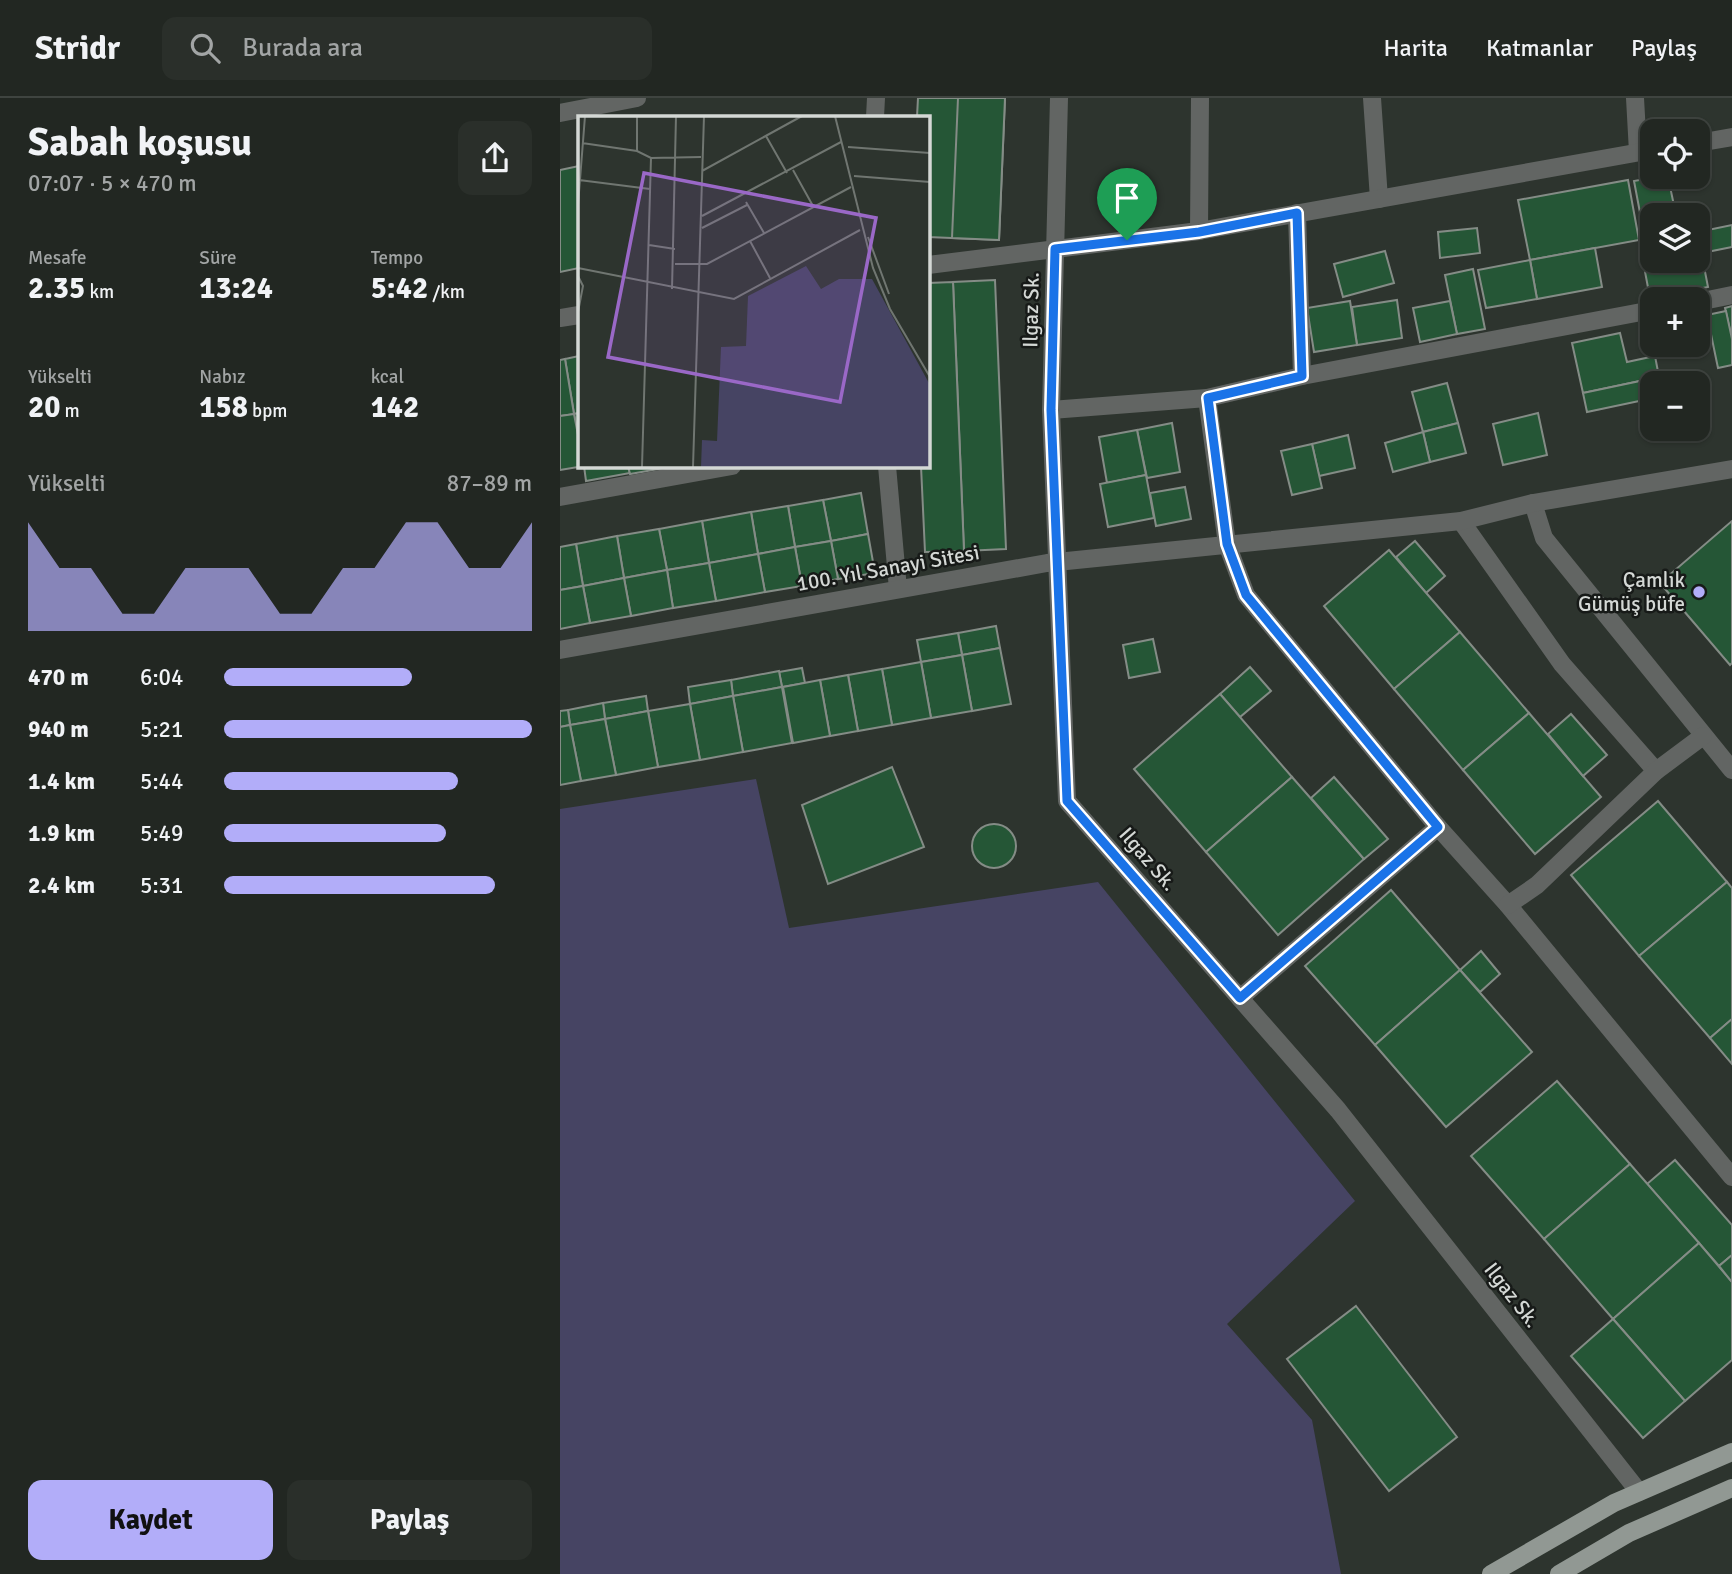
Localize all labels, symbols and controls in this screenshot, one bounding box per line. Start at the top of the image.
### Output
search box [162,17,652,80]
text: Stridr [35,28,120,69]
icon: search [186,29,224,67]
text: Burada ara [242,32,363,64]
text: Harita [1383,33,1448,63]
text: Katmanlar [1486,33,1593,63]
text: Paylaş [1631,33,1697,63]
inset map [578,116,929,467]
text: Sabah koşusu [28,119,252,166]
map controls [1640,119,1710,441]
button: locate [1640,119,1710,189]
button: share [458,121,532,195]
pin [1097,168,1157,240]
text: 07:07 · 5 × 470 m [28,169,197,198]
icon: arrive [1108,179,1146,217]
button: layers [1640,203,1710,273]
text: Mesafe [28,246,87,270]
text: Süre [199,246,236,270]
text: Tempo [371,246,423,270]
text: 2.35 [28,270,85,307]
text: 13:24 [199,270,273,307]
text: 5:42 [371,270,428,307]
street label: Ilgaz Sk. [1017,272,1045,348]
text: km [85,280,114,304]
text: /km [428,280,465,304]
button: + [1640,287,1710,357]
text: Yükselti [28,365,92,389]
text: Nabız [199,365,246,389]
text: kcal [371,365,404,389]
button: − [1640,371,1710,441]
text: 20 [28,389,60,426]
text: 158 [199,389,248,426]
text: 142 [371,389,419,426]
text: m [60,399,80,423]
text: bpm [248,399,287,423]
text: Yükselti [28,469,105,498]
text: 87–89 m [447,469,532,498]
street label: 100. Yıl Sanayi Sitesi [795,539,981,597]
place label: Çamlık Gümüş büfe [1578,567,1685,617]
marker: Çamlık Gümüş büfe [1691,584,1707,600]
text: 470 m [28,663,89,692]
text: 6:04 [140,663,183,692]
text: 940 m [28,715,89,744]
text: 5:21 [140,715,183,744]
text: 1.4 km [28,767,95,796]
text: 5:44 [140,767,183,796]
text: 1.9 km [28,819,95,848]
text: 5:49 [140,819,183,848]
street label: Ilgaz Sk. [1113,822,1183,896]
text: 2.4 km [28,871,95,900]
text: 5:31 [140,871,183,900]
street label: Ilgaz Sk. [1478,1257,1546,1333]
button: Kaydet [28,1480,273,1560]
button: Paylaş [287,1480,532,1560]

